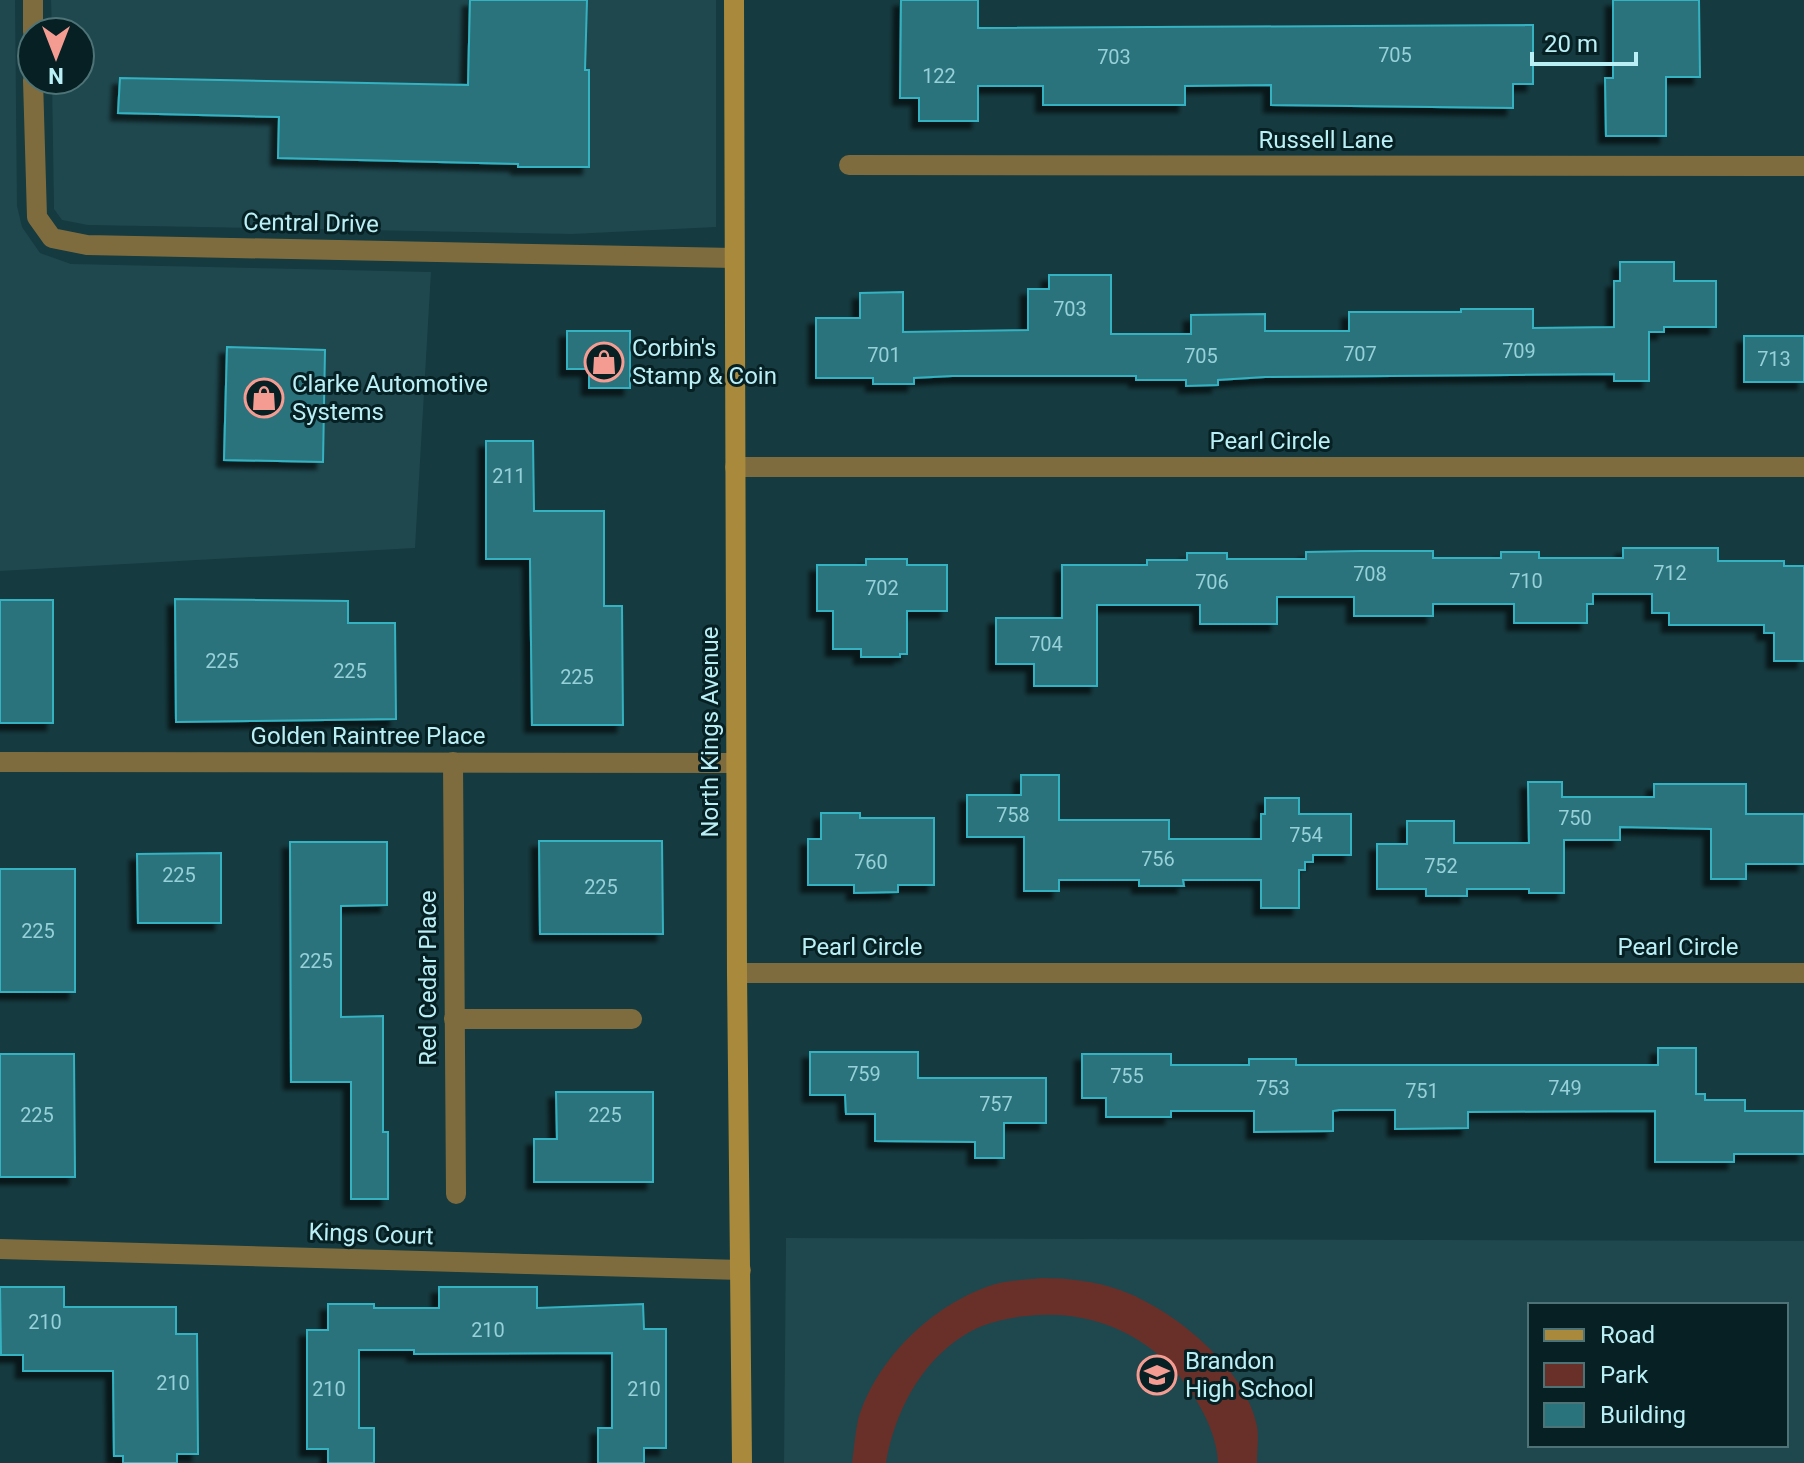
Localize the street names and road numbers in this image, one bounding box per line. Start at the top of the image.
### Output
street label: Russell Lane [1258,126,1394,154]
street label: Central Drive [243,208,379,238]
street label: Pearl Circle [1209,427,1331,455]
street label: North Kings Avenue [696,627,724,838]
street label: Golden Raintree Place [251,722,485,750]
street label: Red Cedar Place [414,890,442,1066]
street label: Pearl Circle [801,933,923,961]
street label: Pearl Circle [1617,933,1739,961]
street label: Kings Court [308,1218,434,1250]

